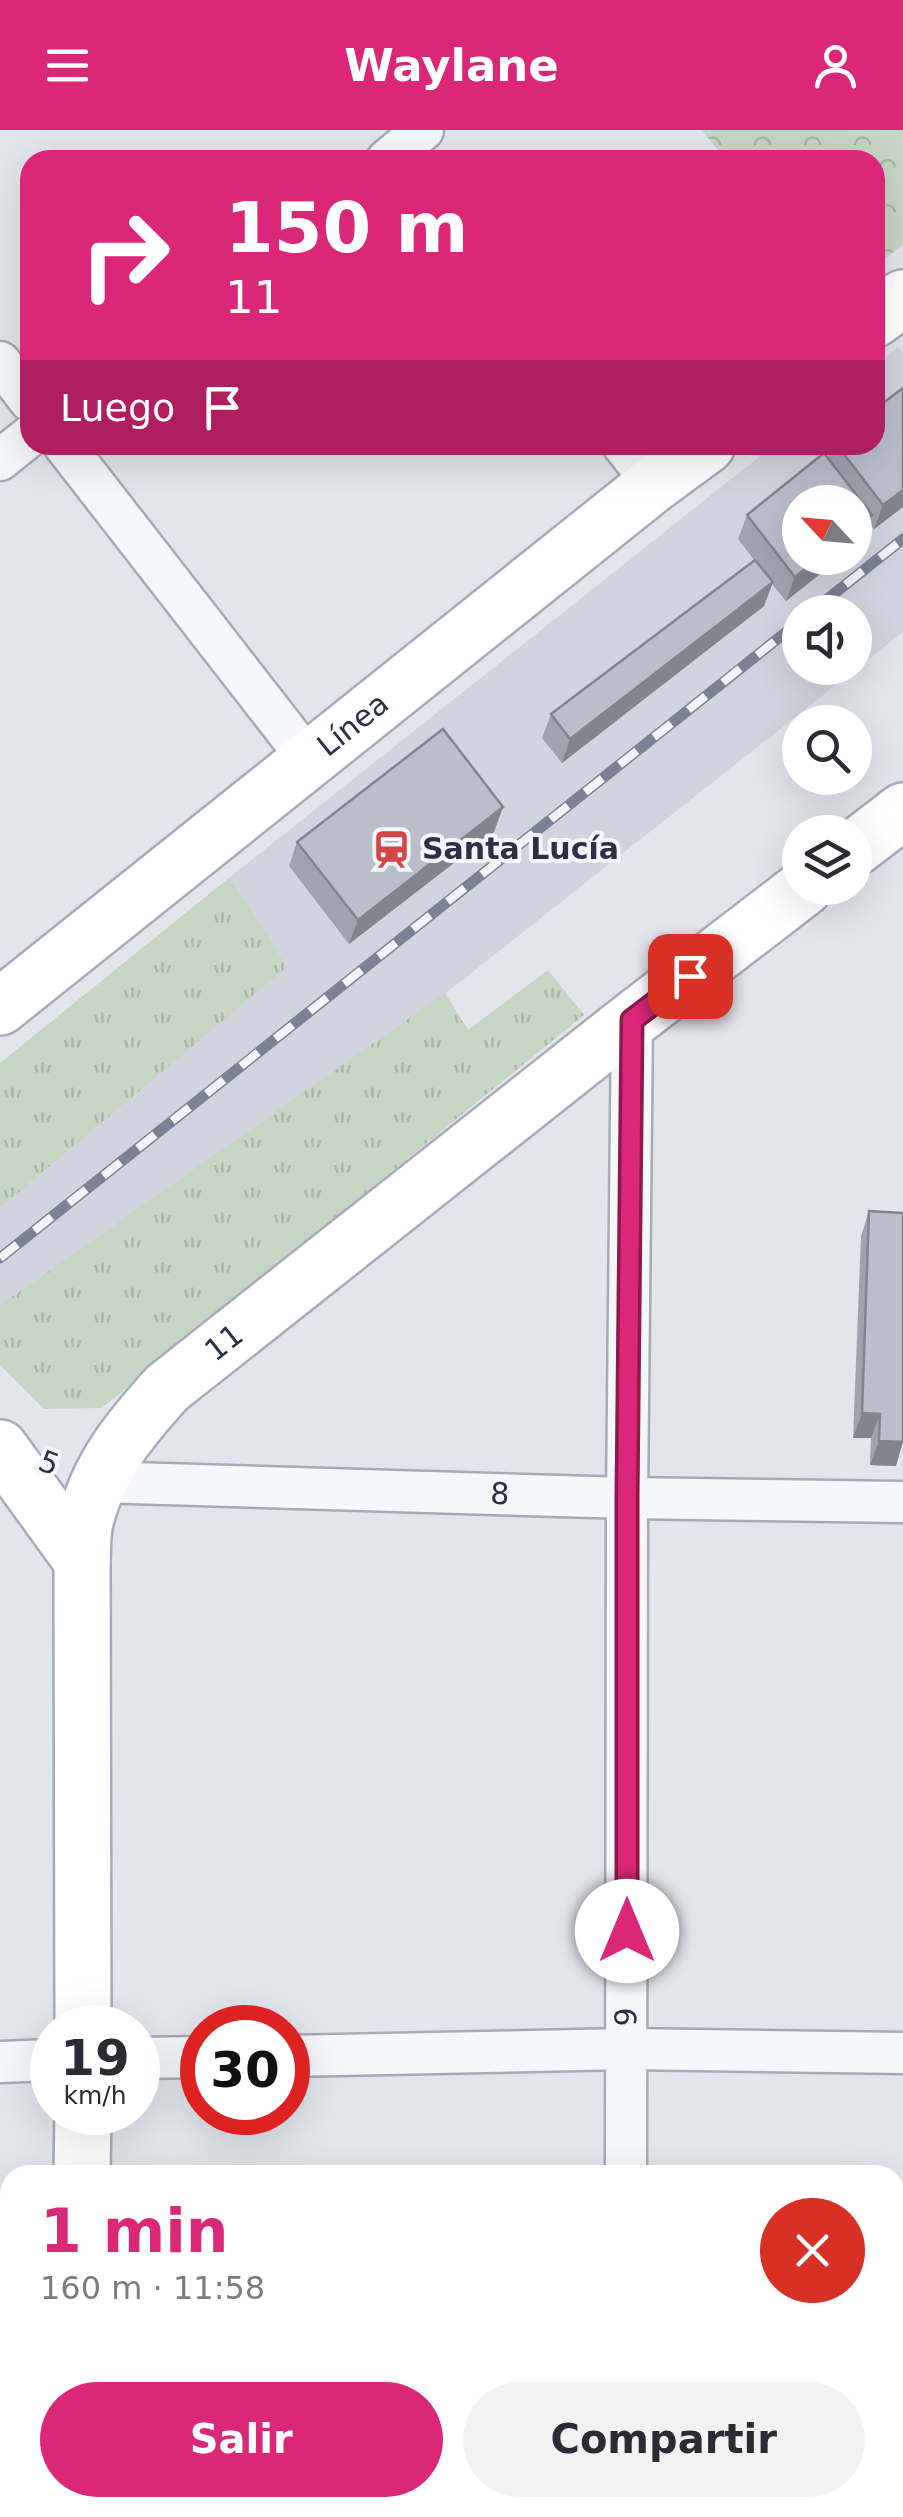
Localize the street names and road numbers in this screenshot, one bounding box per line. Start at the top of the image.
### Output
street label: Línea [310,685,395,763]
street label: 11 [198,1317,250,1368]
street label: 5 [34,1443,64,1482]
street label: 8 [490,1476,510,1511]
street label: 9 [608,2007,643,2027]

